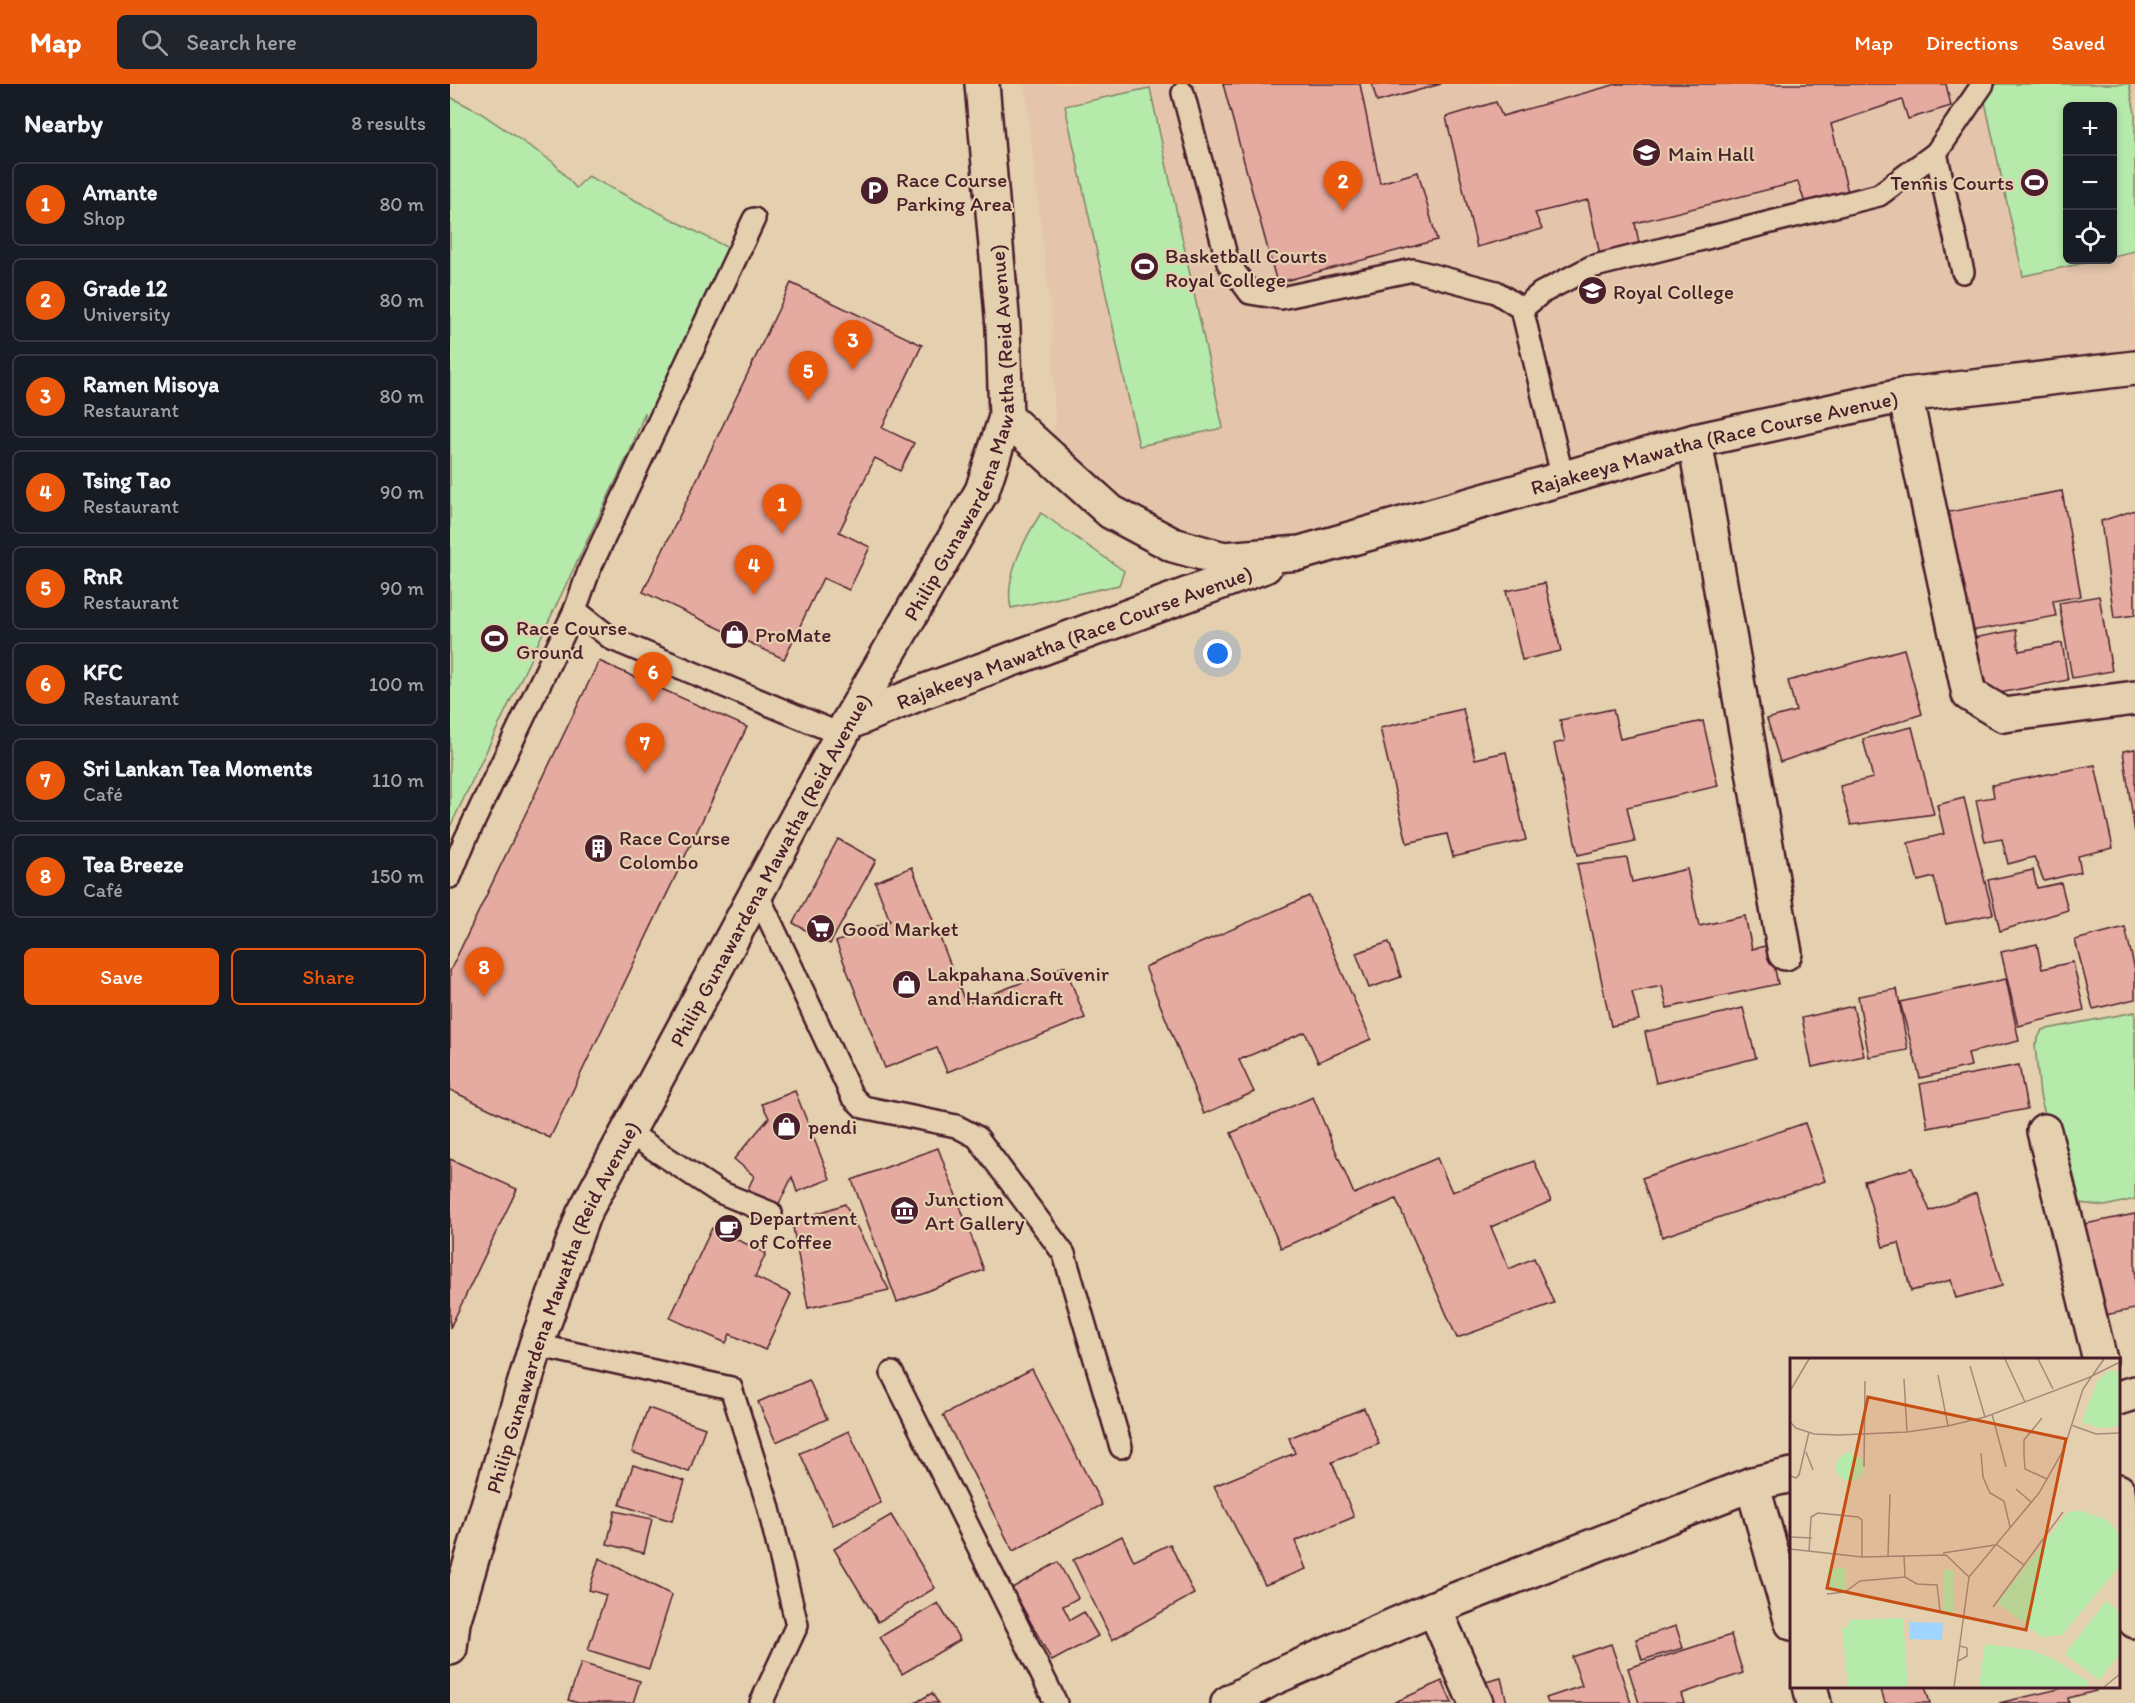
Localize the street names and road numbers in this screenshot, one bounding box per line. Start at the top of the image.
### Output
street label: Philip Gunawardena Mawatha (Reid Avenue) [898,244,1019,625]
street label: Rajakeeya Mawatha (Race Course Avenue) [1528,384,1900,499]
street label: Rajakeeya Mawatha (Race Course Avenue) [892,559,1255,714]
street label: Philip Gunawardena Mawatha (Reid Avenue) [664,689,875,1051]
street label: Philip Gunawardena Mawatha (Reid Avenue) [480,1116,644,1496]

